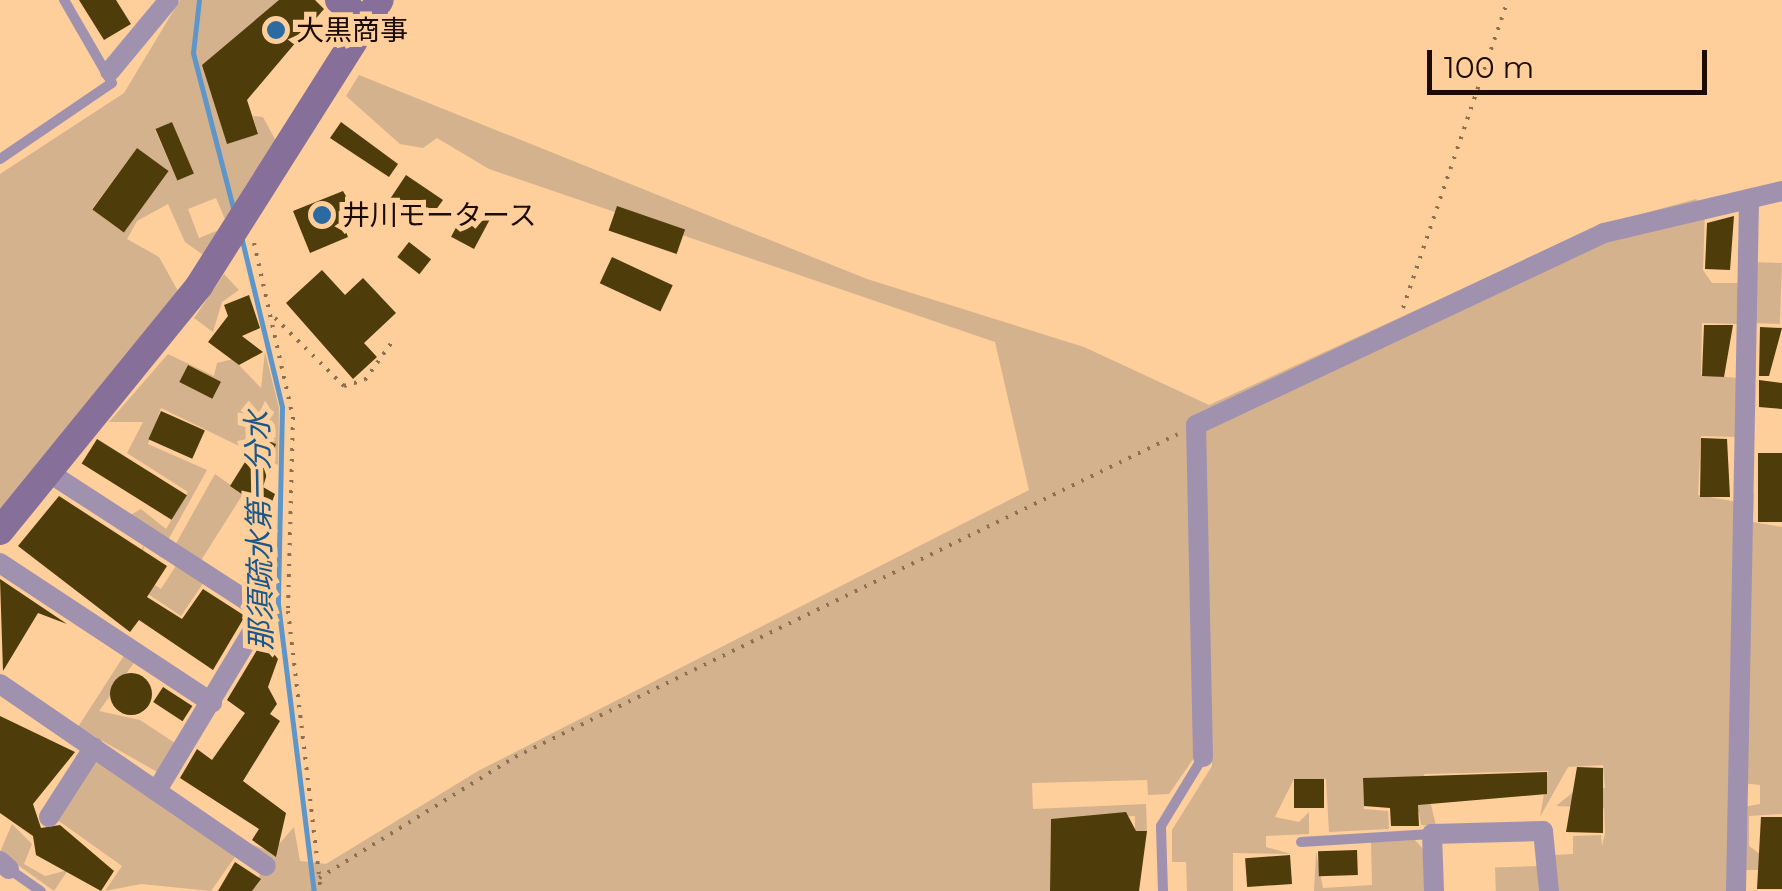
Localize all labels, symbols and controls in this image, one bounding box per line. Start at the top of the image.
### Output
place label: 大黒商事 [296,13,408,47]
marker: 大黒商事 [265,19,287,41]
scale bar [1432,30,1712,92]
text: 100 m [1444,49,1534,86]
place label: 井川モータース [342,198,538,232]
marker: 井川モータース [311,204,333,226]
water label: 那須疏水第一分水 [240,411,280,651]

